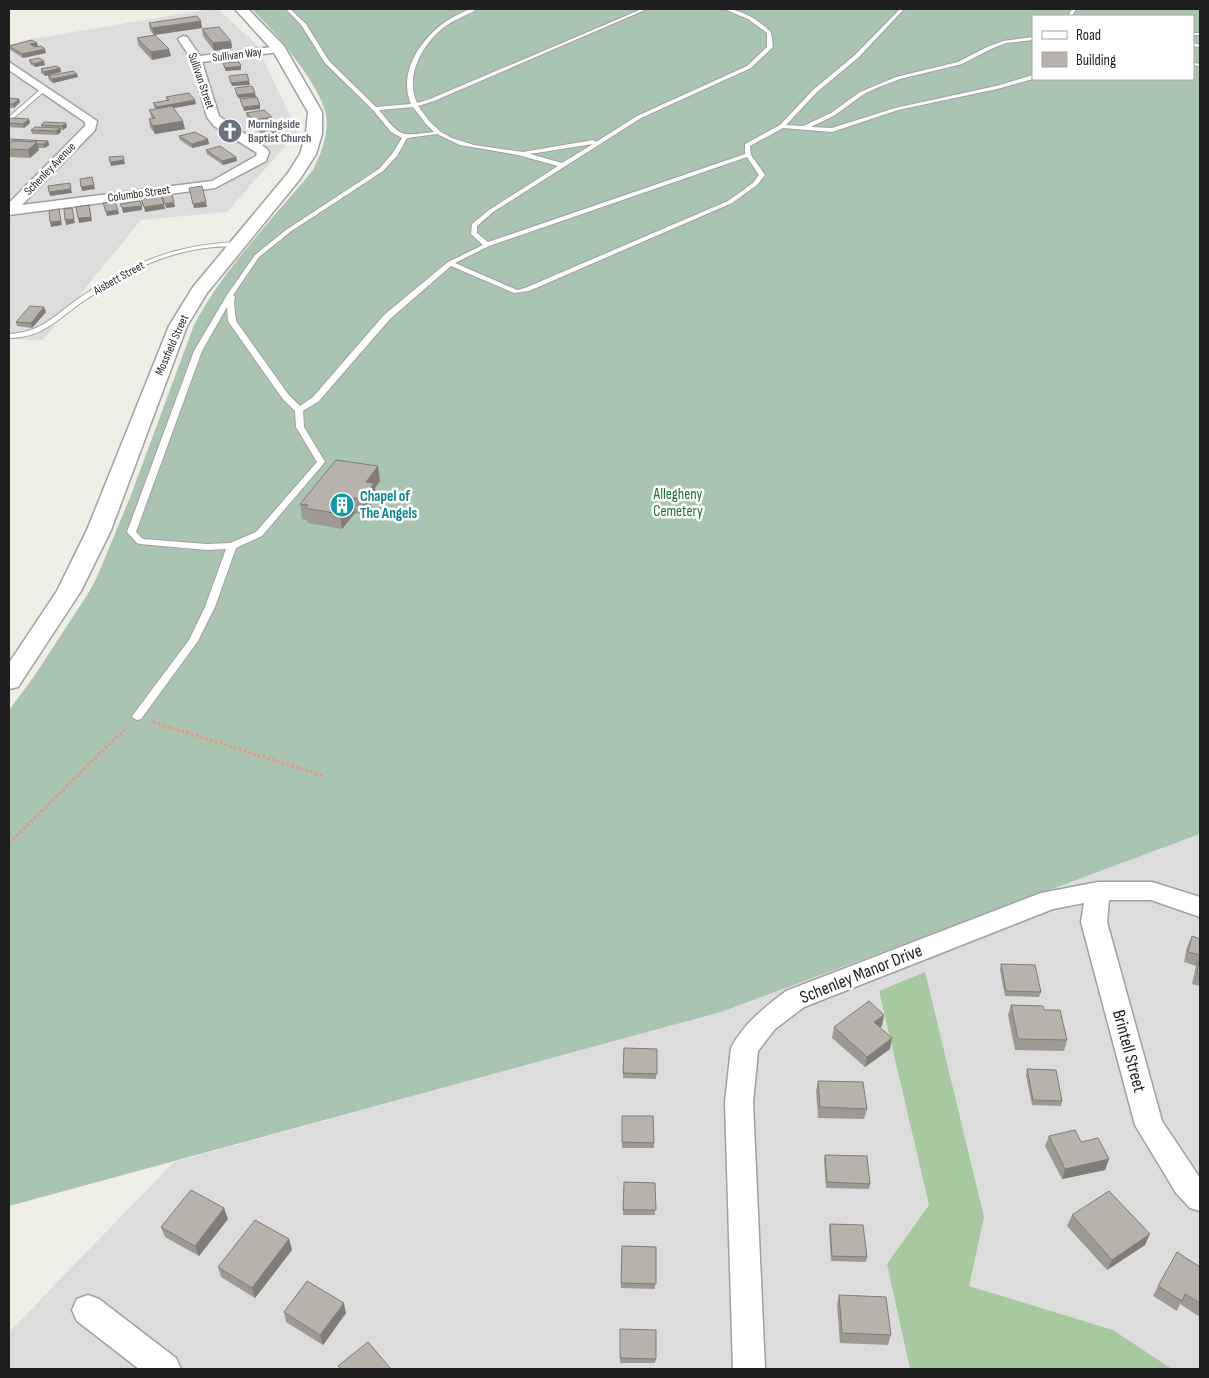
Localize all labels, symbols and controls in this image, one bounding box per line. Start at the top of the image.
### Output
legend [1032,15,1194,80]
text: Road [1076,26,1101,45]
street label: Sullivan Way [211,44,263,65]
street label: Sullivan Street [184,51,218,111]
text: Building [1076,51,1116,70]
place label: Morningside Baptist Church [248,117,311,146]
church icon: Morningside Baptist Church [217,118,243,144]
street label: Schenley Avenue [21,139,79,199]
street label: Columbo Street [107,182,171,206]
street label: Aisbett Street [90,258,147,299]
street label: Mossfield Street [152,312,192,378]
park label: Allegheny Cemetery [653,485,703,521]
place label: Chapel of The Angels [360,487,418,523]
building icon: Chapel of The Angels [329,492,355,518]
street label: Schenley Manor Drive [797,940,925,1008]
street label: Brintell Street [1108,1007,1150,1095]

